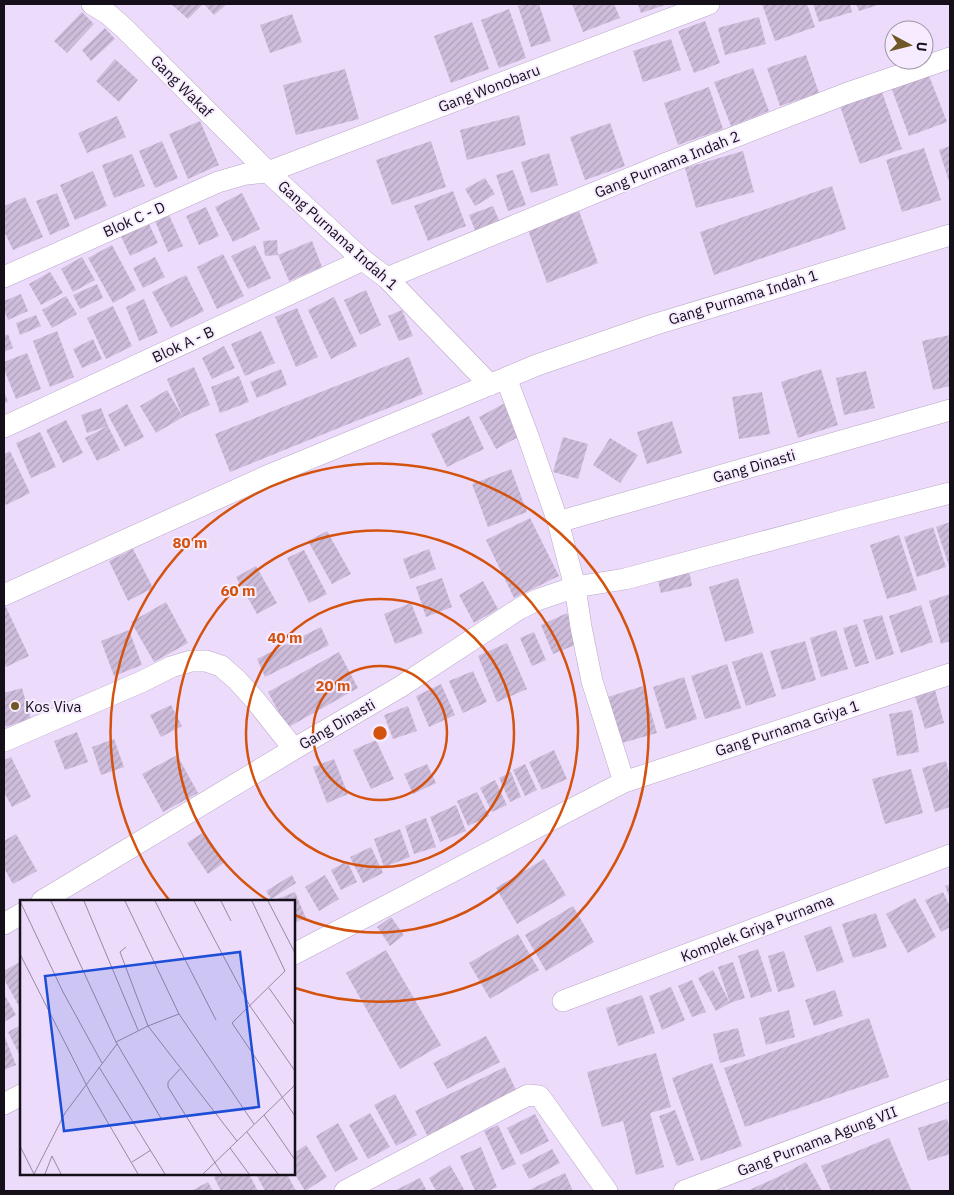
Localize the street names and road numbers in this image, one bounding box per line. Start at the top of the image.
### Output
street label: Gang Wakaf [147,51,217,121]
street label: Gang Wonobaru [435,60,543,116]
street label: Gang Purnama Indah 2 [592,126,742,202]
street label: Gang Purnama Indah 1 [274,176,402,294]
street label: Blok C - D [100,197,168,241]
street label: Gang Purnama Indah 1 [666,265,820,329]
street label: Blok A - B [149,321,217,367]
street label: Gang Dinasti [711,445,797,487]
street label: Gang Dinasti [295,695,379,753]
street label: Gang Purnama Griya 1 [713,696,861,760]
street label: Komplek Griya Purnama [678,890,836,966]
street label: Gang Purnama Agung VII [734,1102,900,1180]

